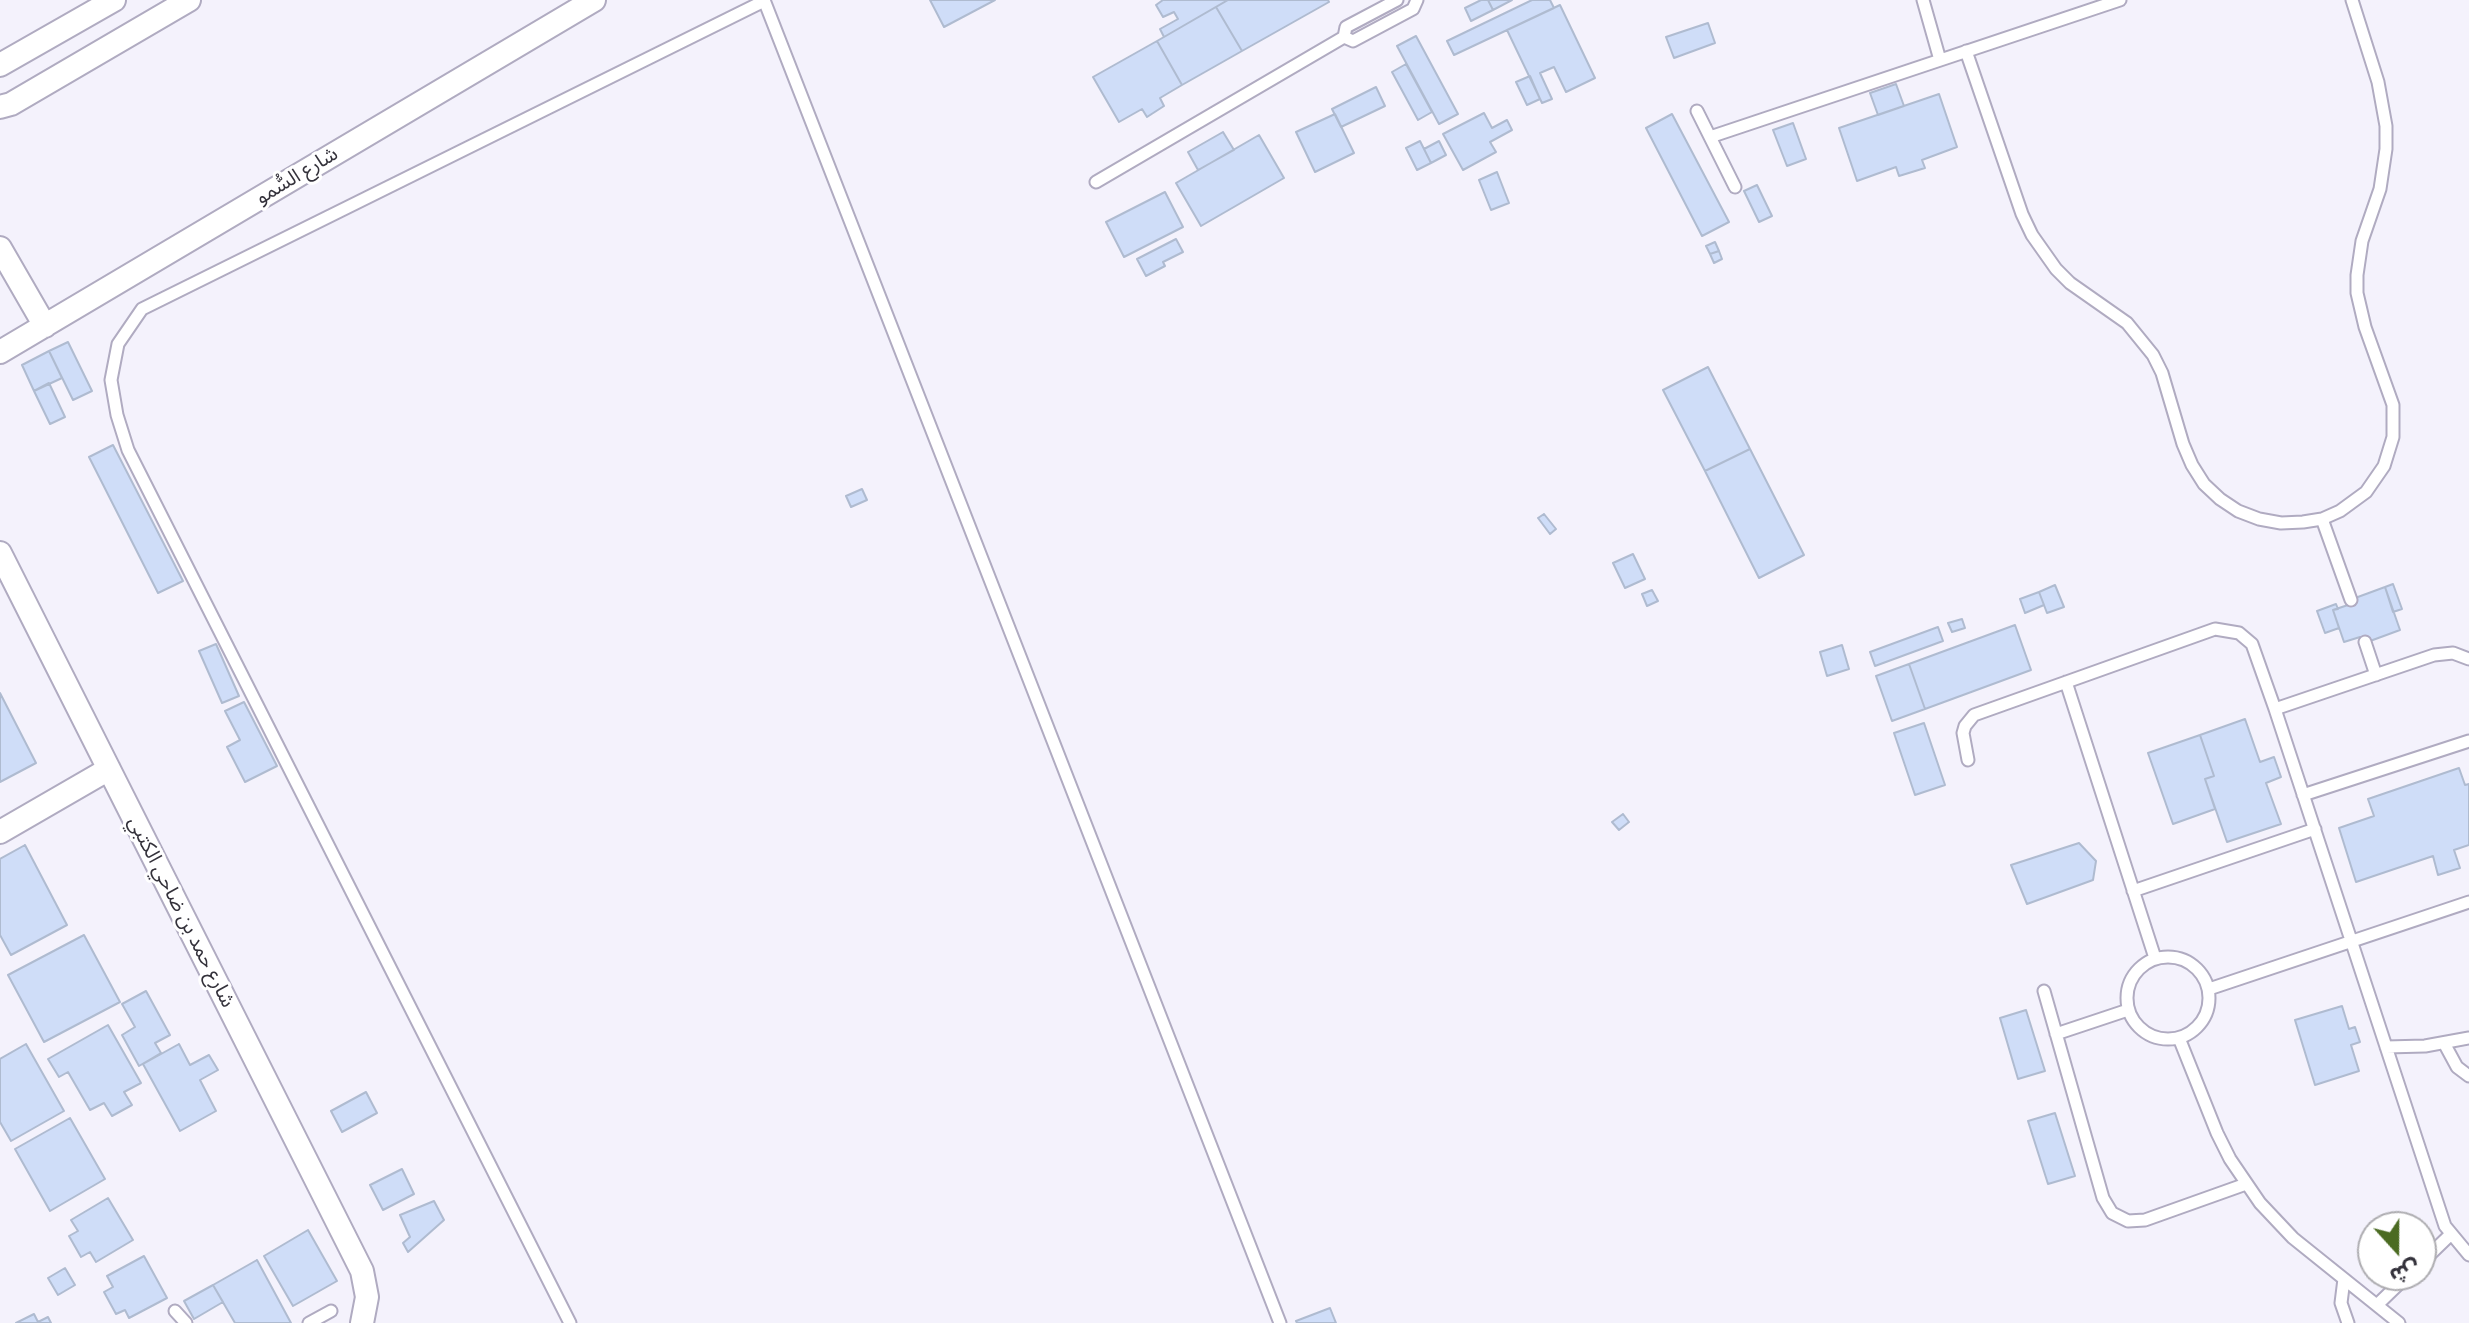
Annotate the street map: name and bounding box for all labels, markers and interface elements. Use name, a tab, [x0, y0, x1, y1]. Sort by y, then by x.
street label: شارع السُّمو	[252, 142, 342, 210]
street label: شارع حمد بن ضاحي الكتبي	[122, 812, 240, 1012]
north arrow	[2357, 1211, 2437, 1291]
text: ش	[2386, 1254, 2424, 1290]

